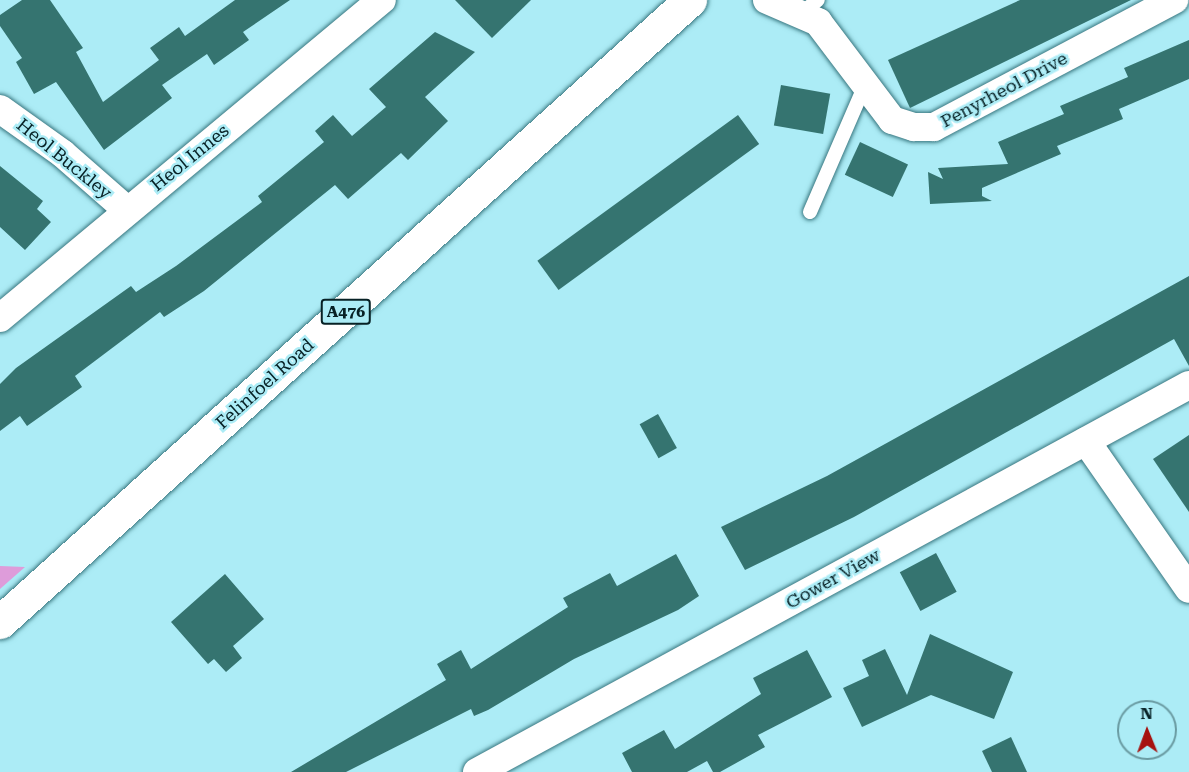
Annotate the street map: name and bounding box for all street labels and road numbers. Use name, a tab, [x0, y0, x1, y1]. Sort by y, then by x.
street label: Penyrheol Drive	[937, 48, 1071, 132]
street label: Heol Buckley	[12, 114, 116, 204]
street label: Heol Innes	[147, 120, 233, 196]
road number: A476	[320, 299, 372, 325]
street label: Felinfoel Road	[211, 334, 319, 434]
street label: Gower View	[782, 544, 884, 614]

